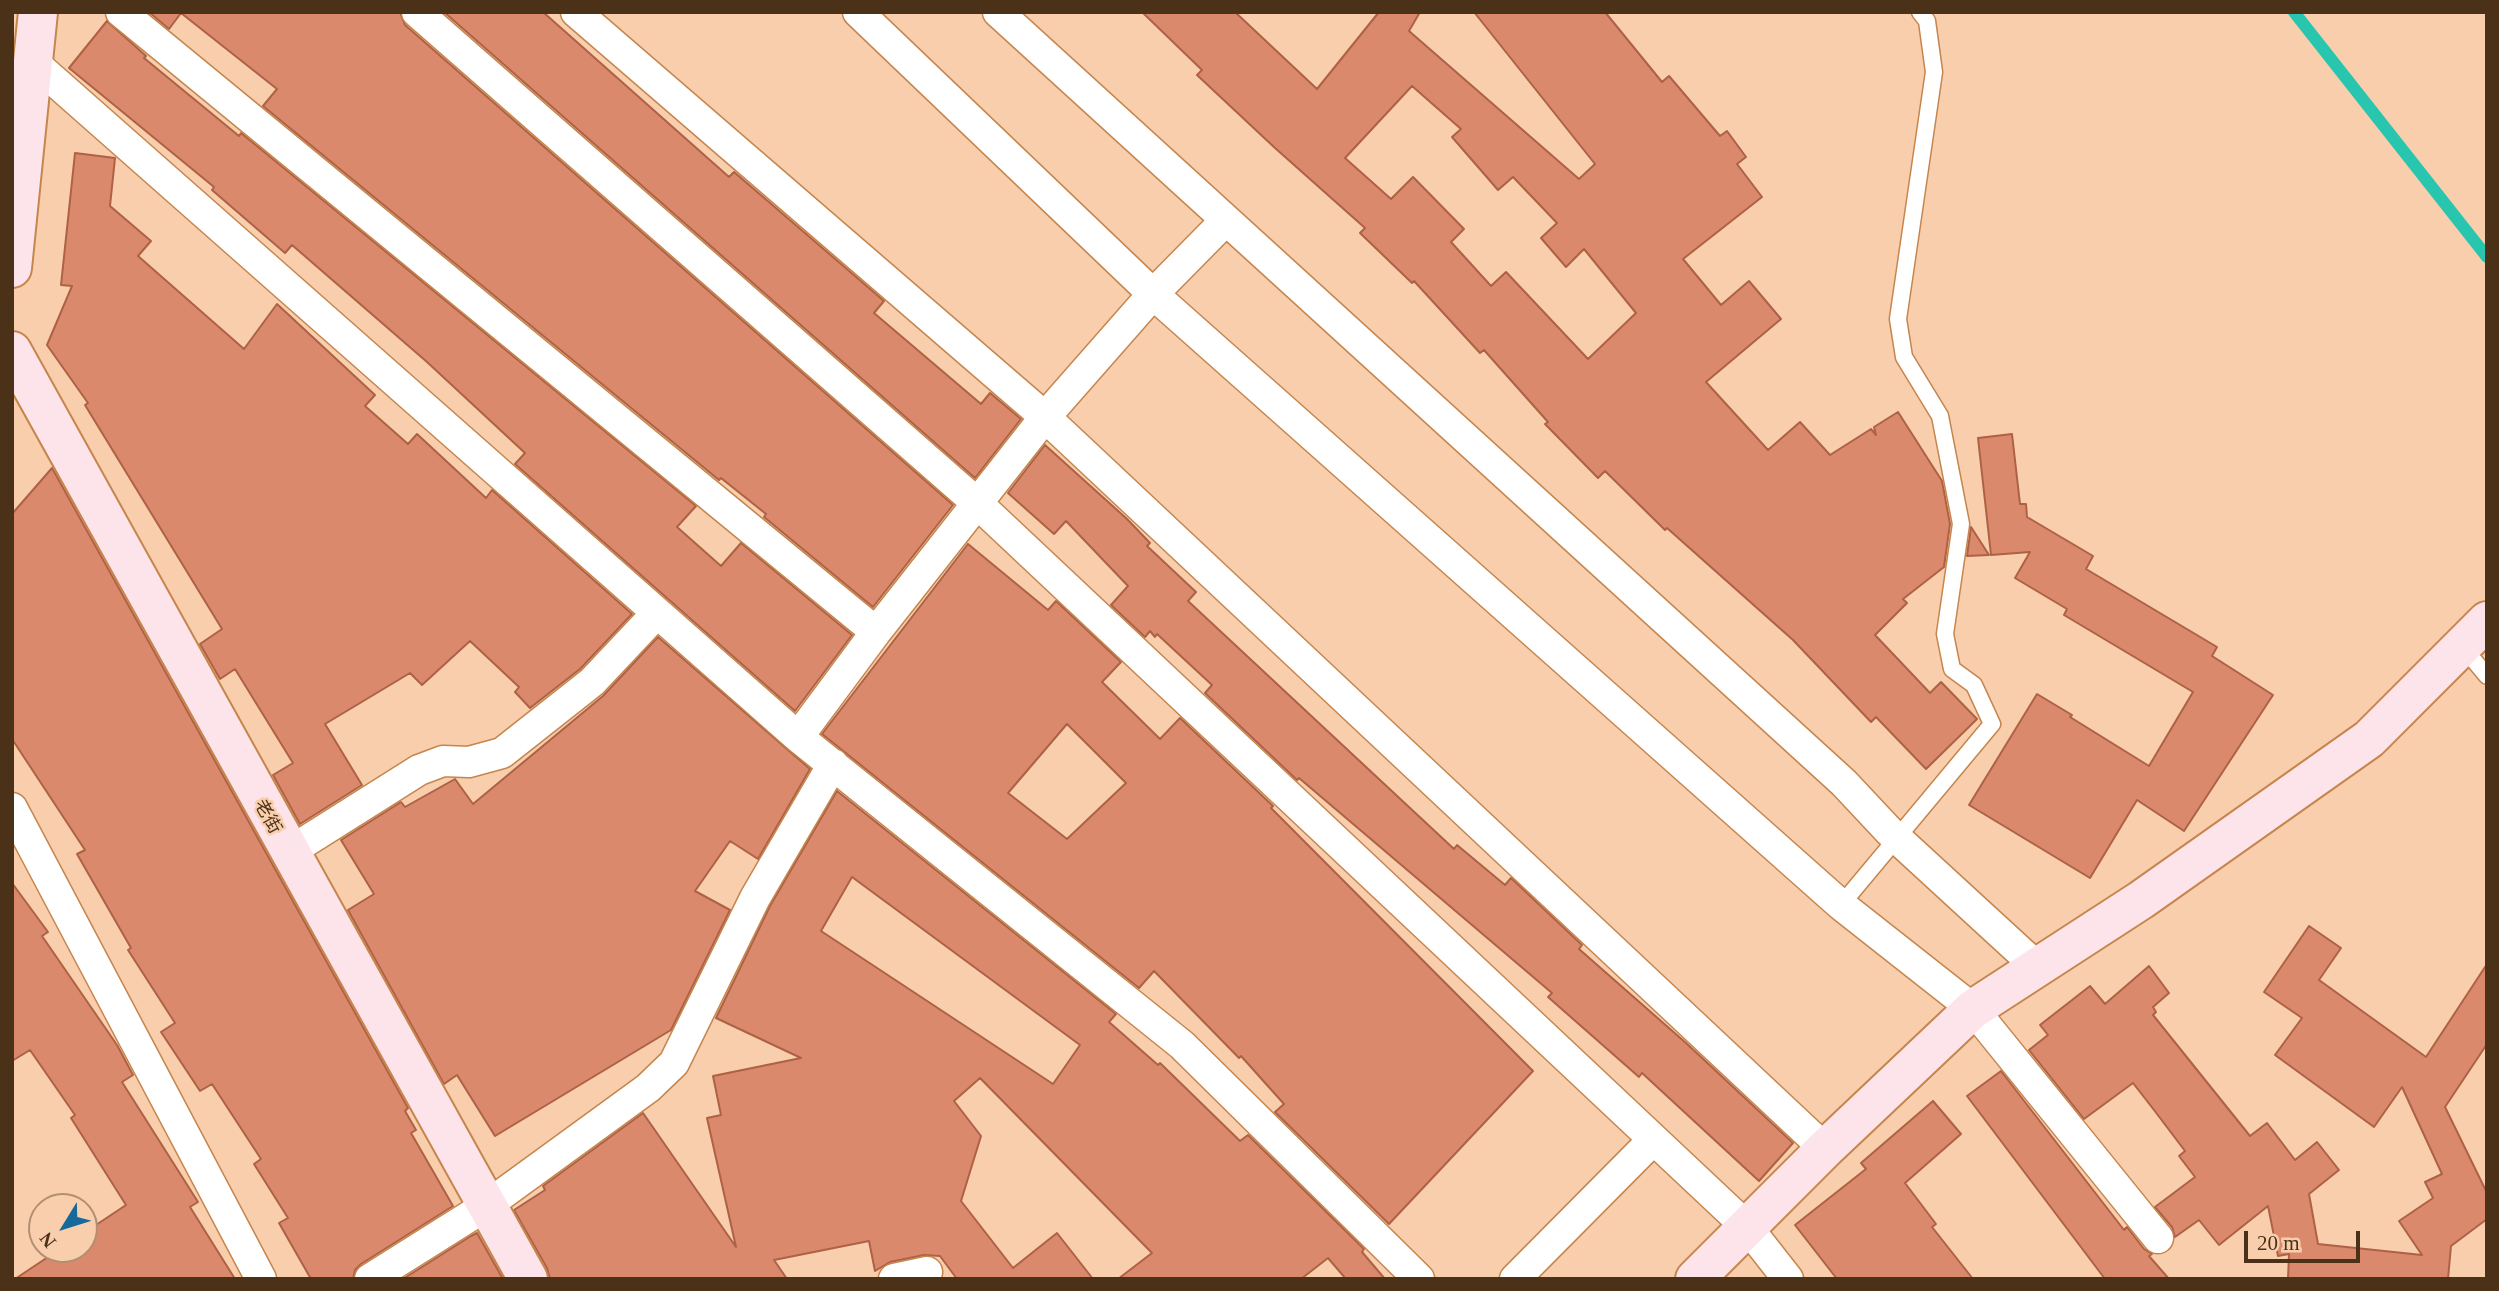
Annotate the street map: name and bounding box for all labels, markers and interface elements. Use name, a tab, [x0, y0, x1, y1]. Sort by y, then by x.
street label: 老街	[251, 795, 287, 837]
north arrow	[28, 1193, 98, 1263]
scale bar	[2247, 1218, 2362, 1262]
text: N	[35, 1228, 60, 1252]
text: 20 m	[2257, 1231, 2300, 1255]

